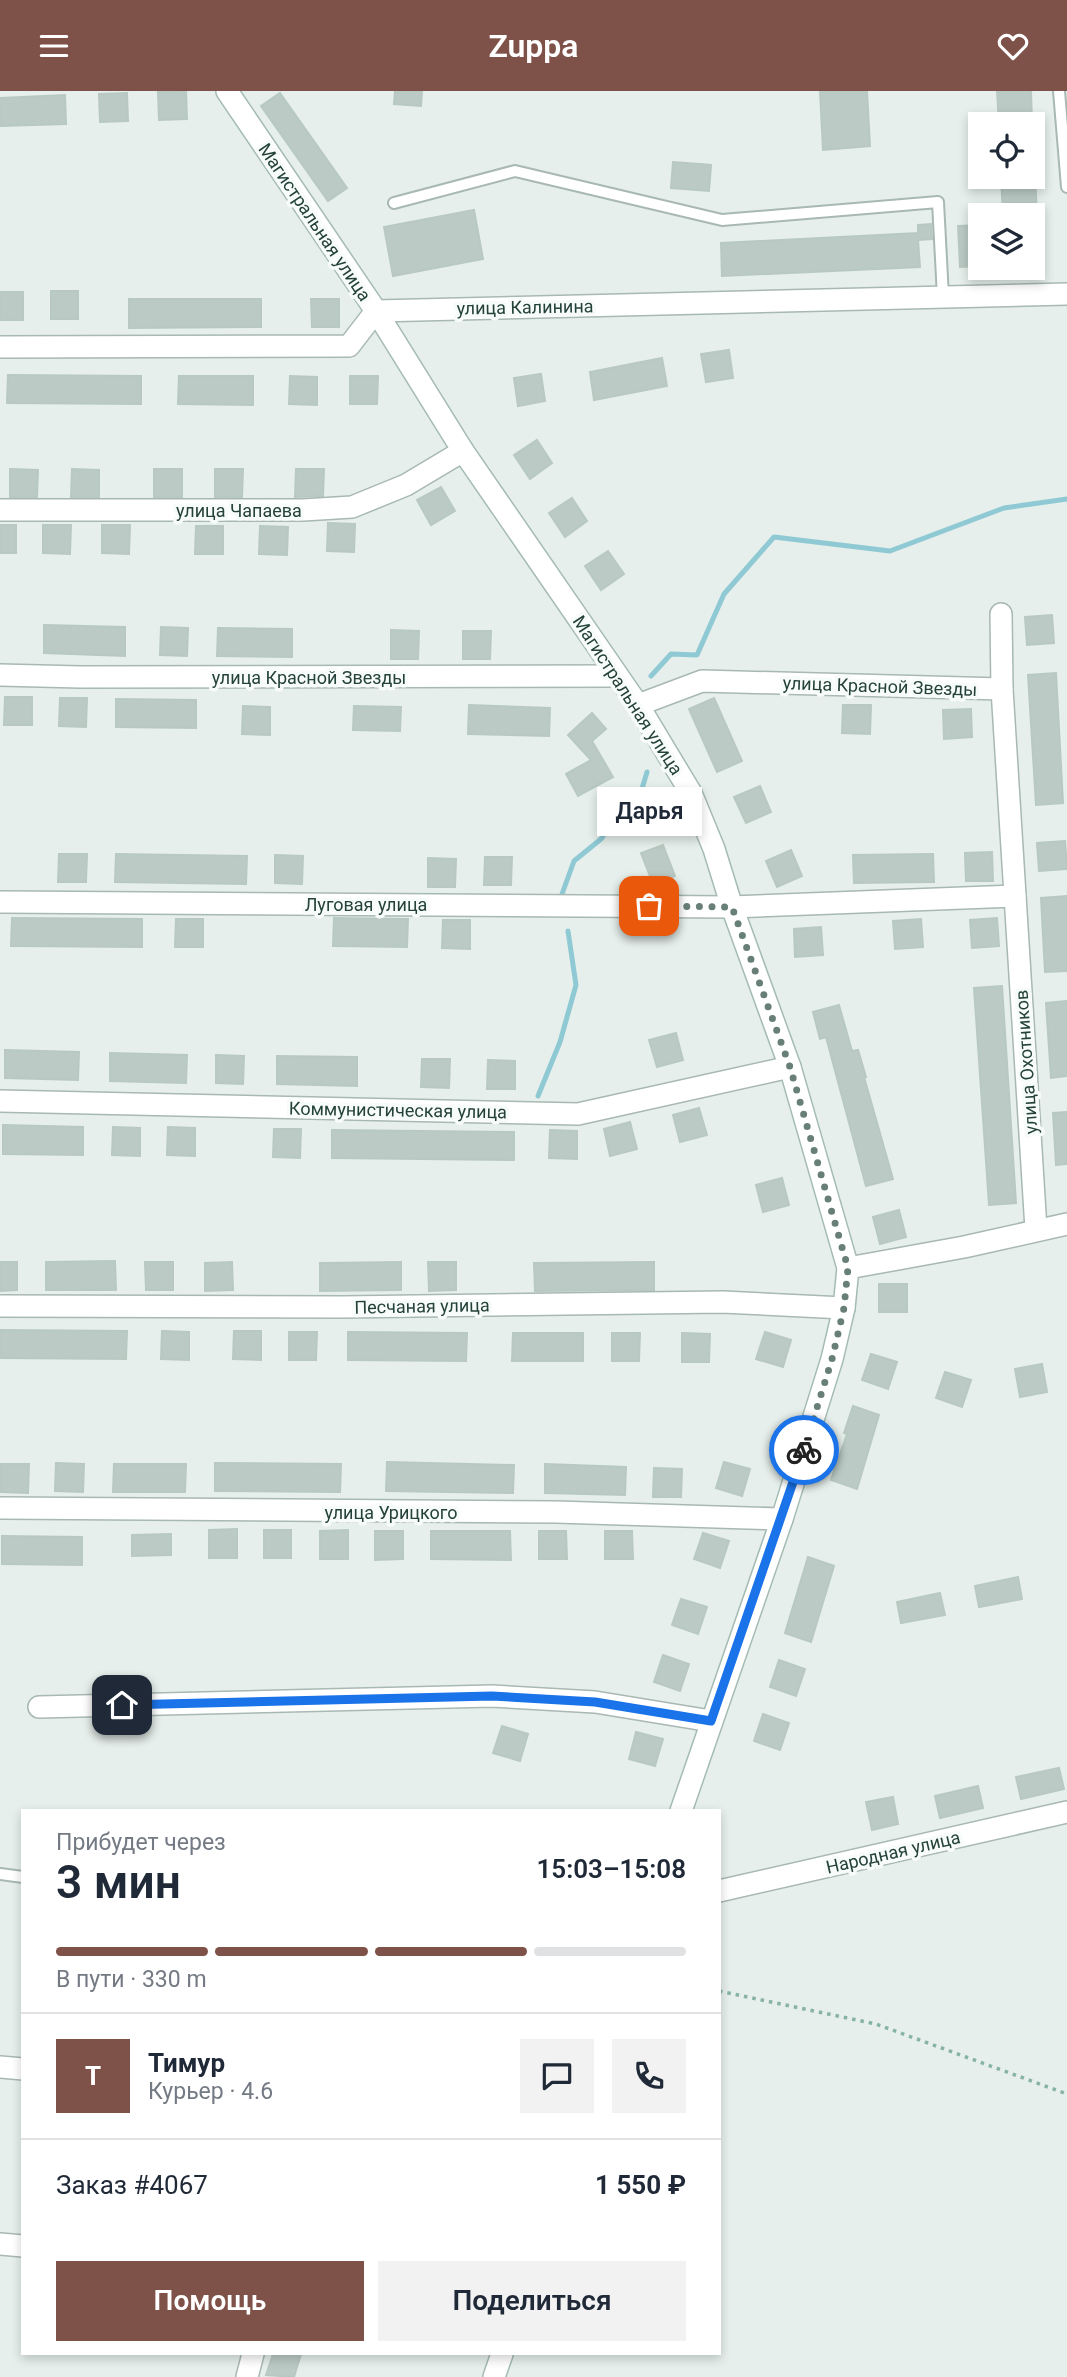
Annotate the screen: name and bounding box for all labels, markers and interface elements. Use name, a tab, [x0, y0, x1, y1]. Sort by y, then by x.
icon: menu	[35, 27, 73, 65]
text: Zuppa	[488, 27, 579, 65]
icon: heart	[994, 27, 1032, 65]
map controls	[968, 112, 1045, 280]
button: locate	[968, 112, 1045, 189]
street label: Магистральная улица	[254, 139, 376, 305]
button: layers	[968, 203, 1045, 280]
street label: улица Калинина	[456, 295, 594, 319]
street label: улица Чапаева	[176, 500, 302, 521]
street label: Магистральная улица	[569, 611, 687, 779]
street label: улица Красной Звезды	[212, 667, 406, 688]
street label: улица Красной Звезды	[782, 672, 978, 700]
callout: Дарья	[596, 787, 702, 836]
text: Дарья	[616, 798, 683, 825]
pin	[619, 876, 679, 936]
icon: bag	[630, 887, 668, 925]
street label: Луговая улица	[305, 894, 427, 915]
street label: улица Охотников	[1010, 989, 1042, 1135]
street label: Коммунистическая улица	[289, 1098, 507, 1122]
street label: Песчаная улица	[354, 1294, 490, 1318]
courier	[769, 1415, 839, 1485]
icon: bike	[785, 1431, 823, 1469]
street label: улица Урицкого	[325, 1502, 457, 1523]
pin	[92, 1675, 152, 1735]
icon: home	[103, 1686, 141, 1724]
street label: Народная улица	[824, 1826, 962, 1878]
text: Прибудет через	[56, 1829, 226, 1856]
text: 15:03–15:08	[536, 1854, 686, 1884]
text: 3 мин	[56, 1855, 181, 1909]
text: В пути · 330 m	[56, 1966, 207, 1993]
button: chat	[520, 2039, 594, 2113]
button: phone	[612, 2039, 686, 2113]
text: Тимур	[148, 2048, 225, 2078]
text: Т	[85, 2061, 101, 2091]
text: Курьер · 4.6	[148, 2078, 273, 2105]
text: Заказ #4067	[56, 2170, 208, 2200]
text: 1 550 ₽	[595, 2170, 686, 2200]
button: Помощь	[56, 2261, 364, 2341]
button: Поделиться	[378, 2261, 686, 2341]

